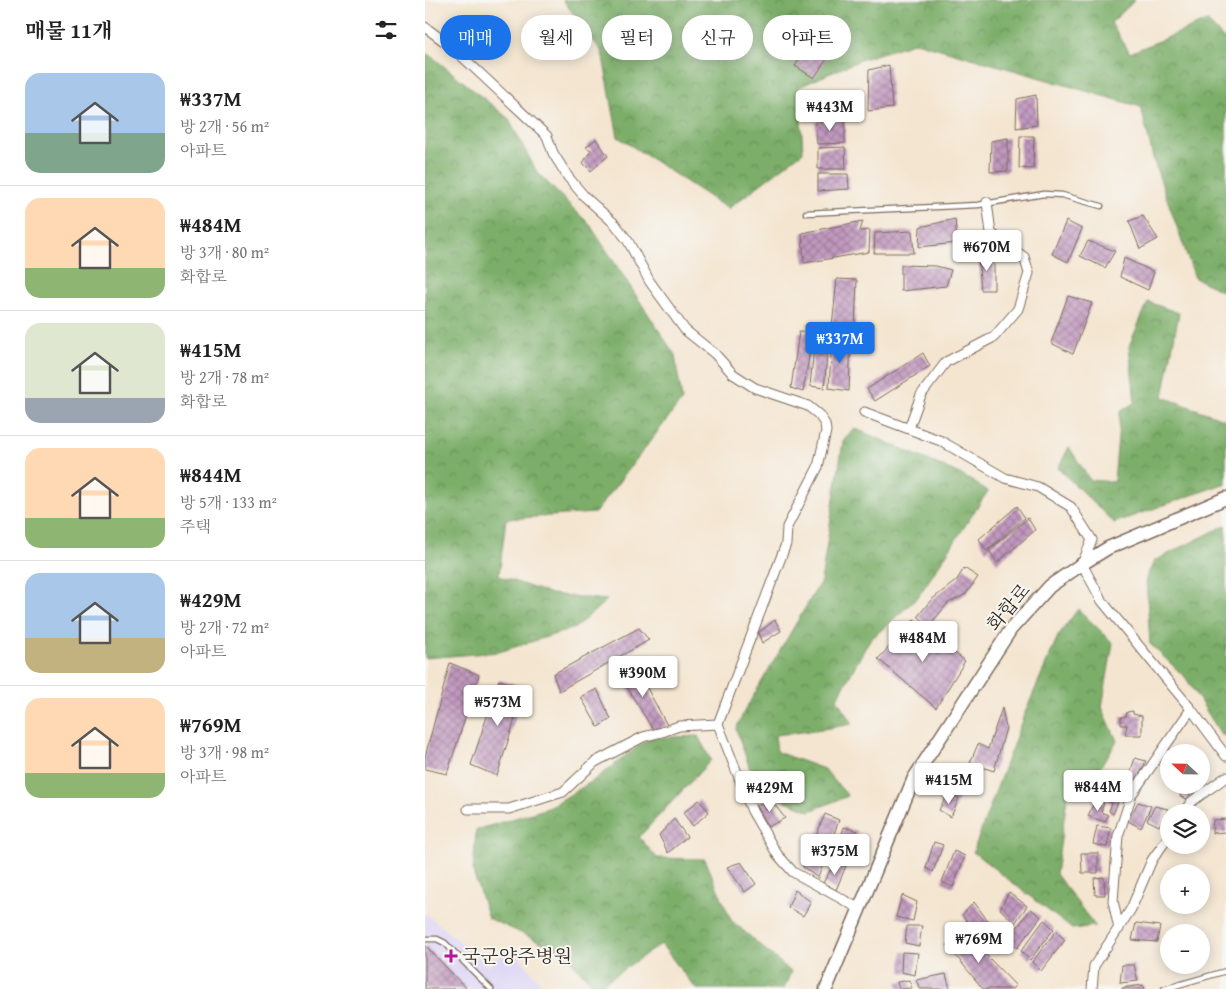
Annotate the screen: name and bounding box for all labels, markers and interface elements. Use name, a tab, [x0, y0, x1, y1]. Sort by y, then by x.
text: 매물 11개	[25, 15, 112, 46]
chip: 매매	[440, 15, 511, 60]
chip: 월세	[521, 15, 592, 60]
chip: 필터	[602, 15, 672, 60]
chip: 신규	[682, 15, 753, 60]
chip: 아파트	[763, 15, 851, 60]
icon: filters	[372, 16, 400, 44]
text: ₩337M	[180, 83, 242, 114]
pin: ₩443M	[795, 90, 865, 132]
icon: home	[65, 93, 125, 153]
text: ₩443M	[807, 94, 853, 118]
text: 방 2개 · 56 m²	[180, 114, 269, 138]
text: 아파트	[180, 138, 226, 162]
text: ₩484M	[180, 209, 242, 240]
icon: home	[65, 218, 125, 278]
pin: ₩670M	[952, 230, 1022, 272]
text: ₩670M	[964, 234, 1010, 258]
text: 방 3개 · 80 m²	[180, 240, 269, 264]
text: 화합로	[180, 264, 226, 288]
pin: ₩337M	[805, 322, 875, 364]
text: ₩337M	[817, 326, 863, 350]
text: ₩415M	[180, 334, 242, 365]
icon: home	[65, 343, 125, 403]
text: 방 2개 · 78 m²	[180, 365, 269, 389]
text: 화합로	[180, 389, 226, 413]
text: ₩844M	[180, 459, 242, 490]
icon: home	[65, 468, 125, 528]
text: 방 5개 · 133 m²	[180, 490, 277, 514]
text: 주택	[180, 514, 211, 538]
street label: 화합로	[980, 577, 1036, 637]
text: ₩429M	[180, 584, 242, 615]
icon: home	[65, 593, 125, 653]
text: 방 2개 · 72 m²	[180, 615, 269, 639]
pin: ₩484M	[888, 620, 958, 663]
text: ₩484M	[900, 625, 946, 649]
text: 아파트	[180, 639, 226, 663]
pin: ₩390M	[608, 656, 678, 698]
text: ₩390M	[620, 660, 666, 684]
pin: ₩573M	[463, 684, 533, 727]
text: ₩573M	[475, 689, 521, 713]
text: ₩769M	[180, 709, 242, 740]
icon: home	[65, 718, 125, 778]
text: 방 3개 · 98 m²	[180, 740, 269, 764]
north arrow	[1160, 744, 1210, 794]
map controls	[1160, 744, 1210, 974]
pin: ₩415M	[914, 762, 984, 805]
text: 아파트	[180, 764, 226, 788]
text: ₩415M	[926, 767, 972, 791]
pin: ₩429M	[735, 770, 805, 813]
pin: ₩844M	[1063, 770, 1133, 812]
text: ₩844M	[1075, 774, 1121, 798]
text: ₩429M	[747, 775, 793, 799]
button: layers	[1160, 804, 1210, 854]
pin: ₩375M	[800, 834, 870, 876]
text: ₩375M	[812, 838, 858, 862]
button: +	[1160, 864, 1210, 914]
pin: ₩769M	[944, 922, 1014, 964]
button: −	[1160, 924, 1210, 974]
text: ₩769M	[956, 926, 1002, 950]
place label: 국군양주병원	[462, 942, 572, 970]
marker: 국군양주병원	[444, 949, 458, 963]

